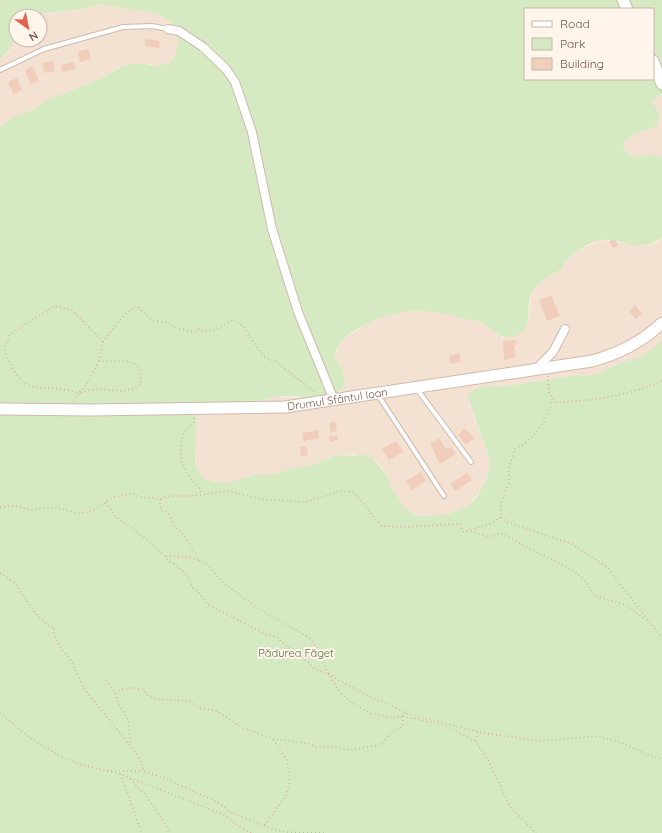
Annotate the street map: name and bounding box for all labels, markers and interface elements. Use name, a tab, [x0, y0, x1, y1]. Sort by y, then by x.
north arrow	[8, 8, 48, 48]
legend	[524, 8, 654, 80]
text: Road	[560, 16, 590, 31]
text: N	[26, 28, 41, 44]
text: Park	[560, 36, 585, 51]
text: Building	[560, 56, 604, 71]
street label: Drumul Sfântul Ioan	[286, 385, 389, 414]
park label: Pădurea Făget	[258, 646, 334, 660]

